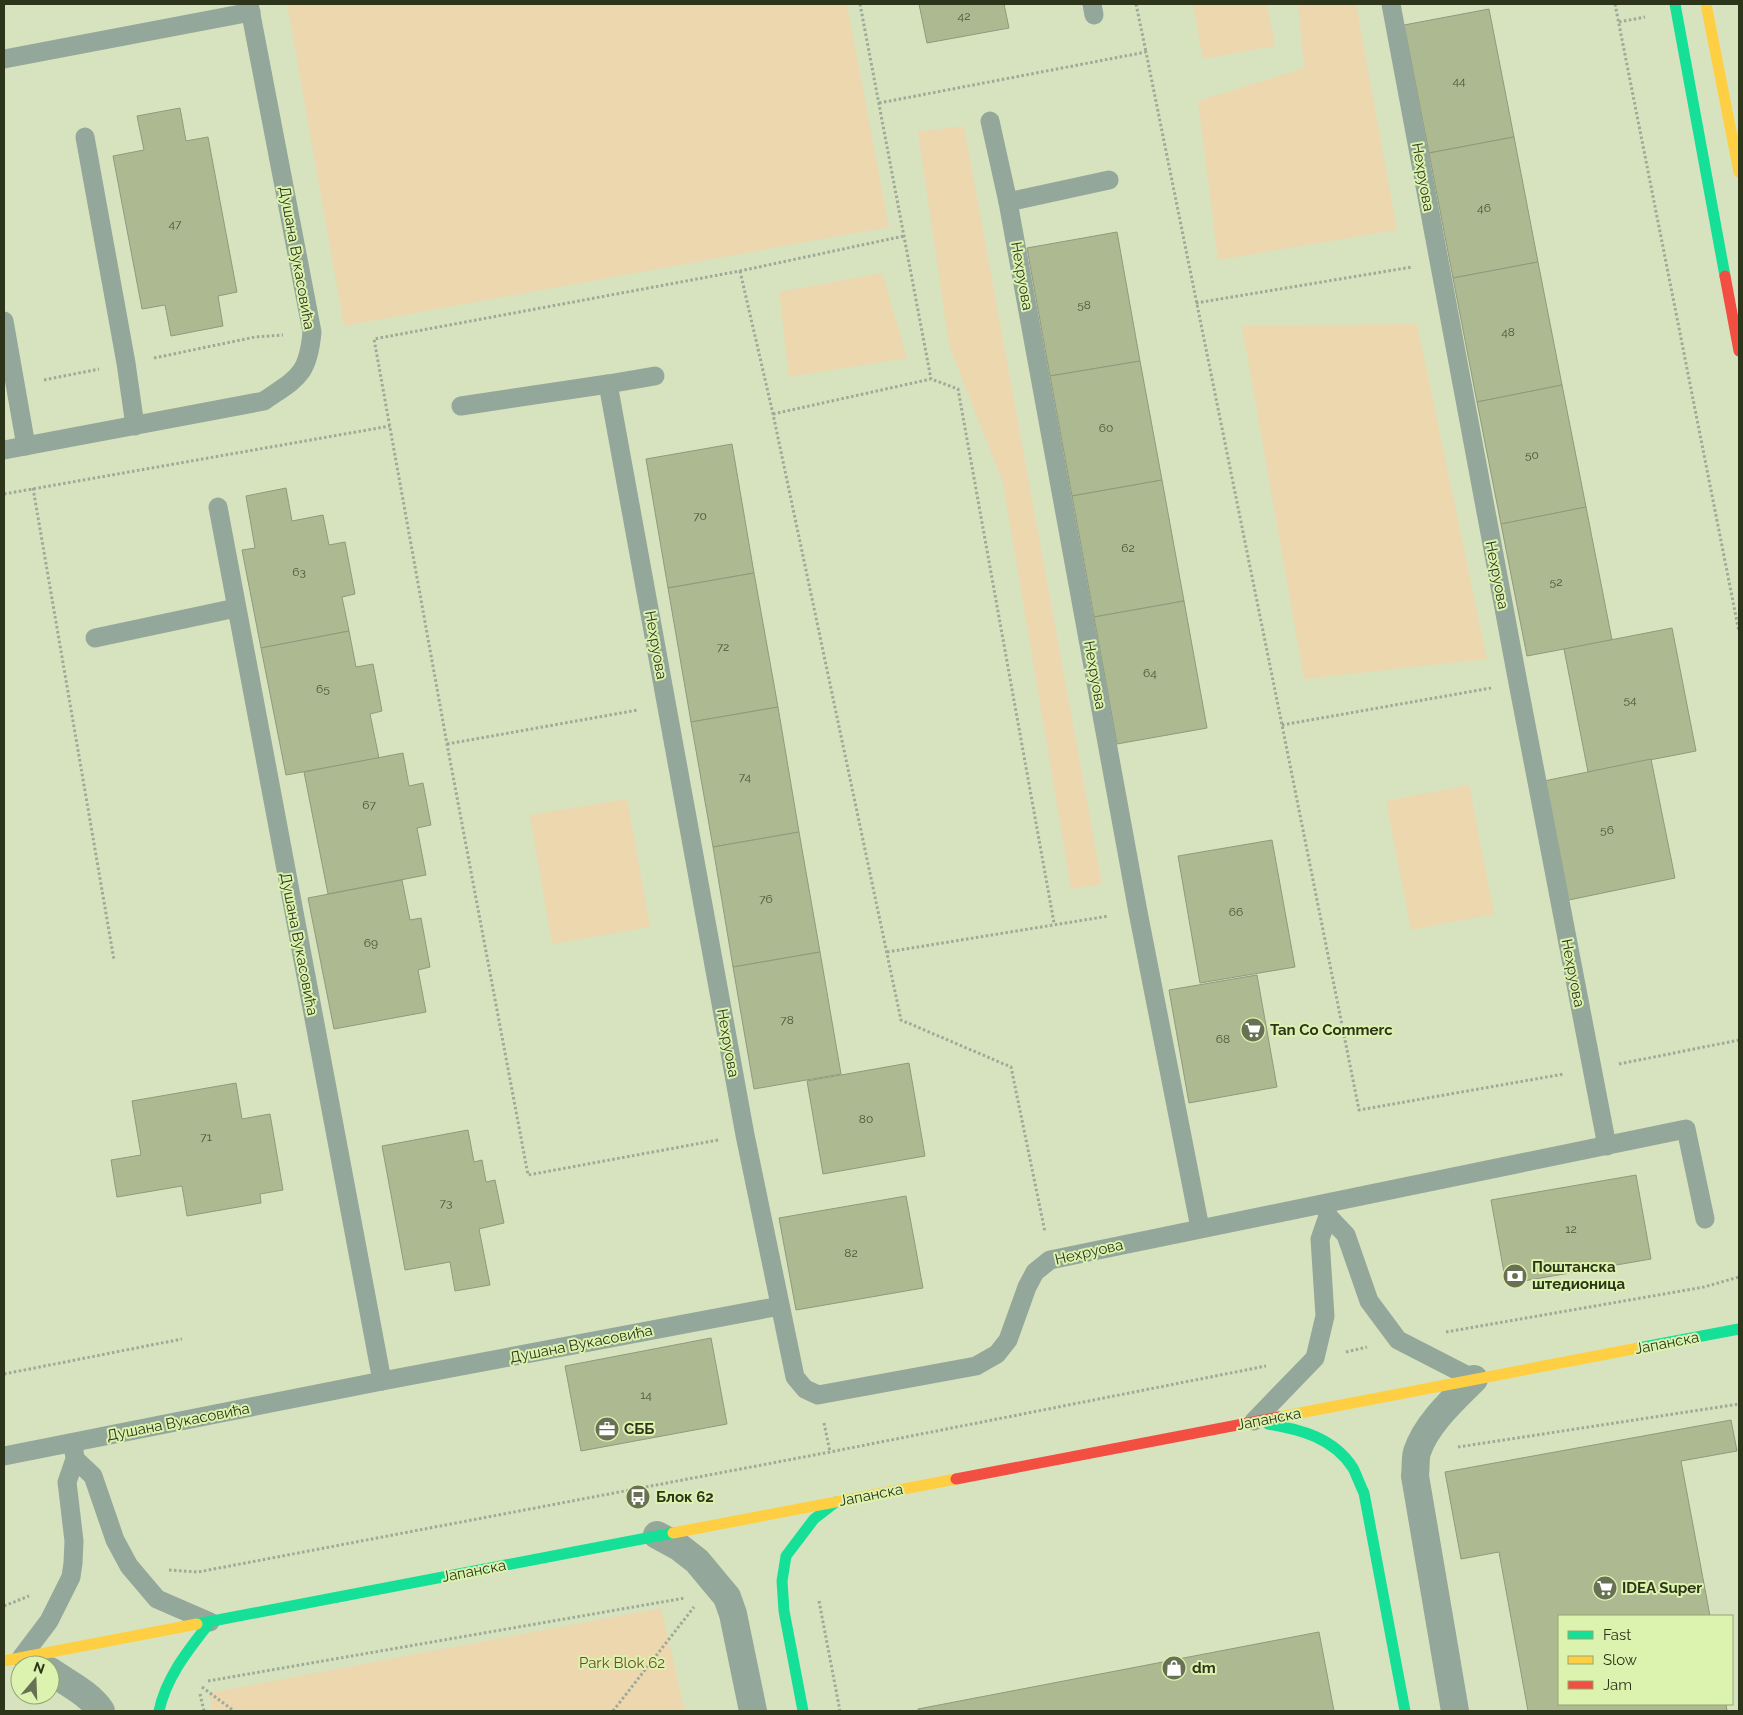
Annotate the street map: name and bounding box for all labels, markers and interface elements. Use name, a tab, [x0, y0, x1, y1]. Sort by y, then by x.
house number: 42	[958, 9, 970, 23]
house number: 44	[1452, 74, 1466, 88]
street label: Нехруова	[1408, 141, 1438, 213]
street label: Душана Вукасовића	[276, 185, 318, 331]
house number: 46	[1477, 201, 1491, 215]
house number: 47	[169, 217, 182, 231]
street label: Нехруова	[1007, 240, 1037, 312]
house number: 58	[1077, 298, 1091, 312]
house number: 48	[1501, 325, 1515, 339]
house number: 60	[1099, 421, 1113, 435]
house number: 50	[1525, 448, 1539, 462]
house number: 70	[693, 509, 707, 523]
street label: Нехруова	[1482, 539, 1512, 611]
house number: 62	[1121, 541, 1135, 555]
house number: 63	[292, 565, 306, 579]
house number: 52	[1550, 575, 1562, 589]
street label: Нехруова	[641, 609, 671, 681]
street label: Нехруова	[1080, 639, 1110, 711]
house number: 72	[717, 640, 729, 654]
house number: 64	[1143, 666, 1157, 680]
house number: 65	[316, 682, 330, 696]
house number: 54	[1623, 693, 1637, 707]
house number: 74	[739, 770, 752, 784]
house number: 67	[362, 798, 376, 812]
house number: 56	[1600, 823, 1614, 837]
street label: Душана Вукасовића	[276, 871, 322, 1017]
house number: 76	[759, 892, 773, 906]
house number: 66	[1229, 905, 1243, 919]
house number: 69	[364, 936, 378, 950]
street label: Нехруова	[1558, 937, 1588, 1009]
street label: Нехруова	[713, 1007, 743, 1079]
house number: 78	[780, 1013, 794, 1027]
supermarket icon: Tan Co Commerc	[1240, 1017, 1266, 1043]
place label: Tan Co Commerc	[1270, 1021, 1393, 1039]
house number: 68	[1216, 1032, 1230, 1046]
house number: 80	[859, 1112, 873, 1126]
house number: 71	[200, 1130, 212, 1144]
house number: 73	[440, 1196, 452, 1210]
house number: 12	[1565, 1222, 1577, 1236]
street label: Нехруова	[1053, 1235, 1125, 1269]
house number: 82	[844, 1246, 858, 1260]
place label: Поштанска штедионица	[1532, 1258, 1626, 1293]
bank icon: Поштанска штедионица	[1502, 1263, 1528, 1289]
street label: Душана Вукасовића	[508, 1321, 654, 1367]
street label: Јапанска	[1633, 1328, 1701, 1358]
house number: 14	[640, 1388, 652, 1402]
street label: Душана Вукасовића	[105, 1399, 251, 1445]
street label: Јапанска	[1235, 1404, 1303, 1434]
office icon: СББ	[594, 1416, 620, 1442]
place label: СББ	[624, 1420, 654, 1438]
street label: Јапанска	[837, 1480, 905, 1510]
bus stop icon: Блок 62	[625, 1484, 651, 1510]
place label: Блок 62	[656, 1488, 714, 1506]
street label: Јапанска	[440, 1556, 508, 1586]
supermarket icon: IDEA Super	[1592, 1575, 1618, 1601]
place label: IDEA Super	[1622, 1579, 1702, 1597]
legend	[1558, 1615, 1733, 1705]
text: Fast	[1603, 1626, 1631, 1644]
text: Slow	[1603, 1651, 1637, 1669]
park label: Park Blok 62	[579, 1654, 665, 1672]
north arrow	[10, 1655, 60, 1705]
shop icon: dm	[1161, 1655, 1187, 1681]
text: N	[32, 1658, 47, 1677]
place label: dm	[1192, 1659, 1216, 1677]
text: Jam	[1603, 1676, 1632, 1694]

